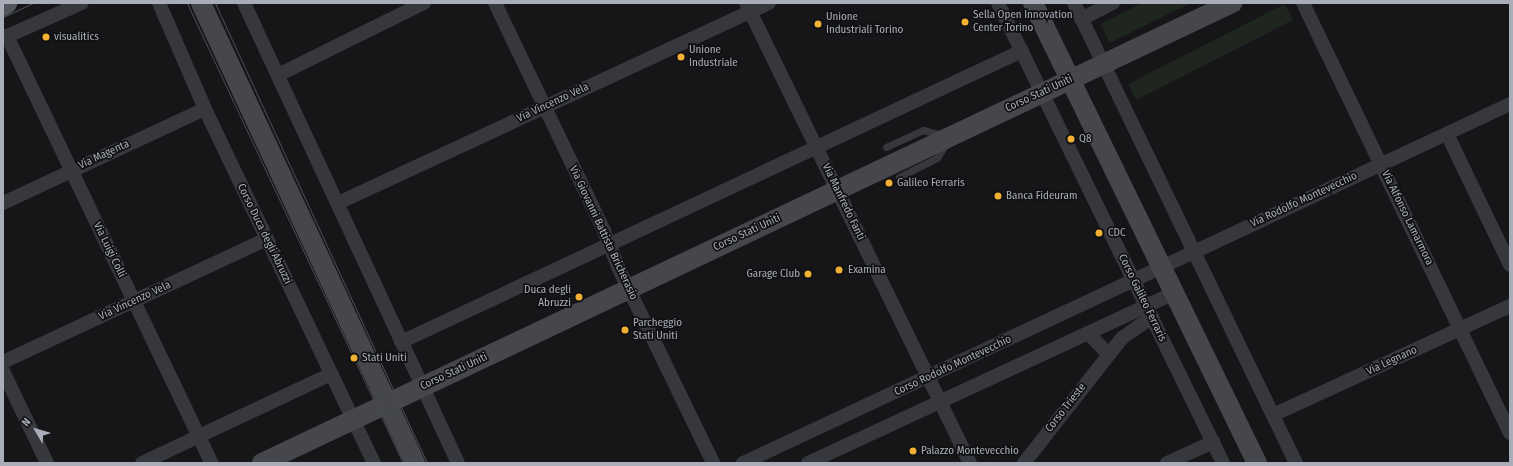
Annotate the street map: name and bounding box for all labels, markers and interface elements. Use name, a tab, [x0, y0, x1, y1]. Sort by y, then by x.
place label: Sella Open Innovation Center Torino	[973, 9, 1072, 35]
place label: Unione Industriali Torino	[826, 11, 903, 37]
marker: Sella Open Innovation Center Torino	[960, 17, 970, 27]
marker: Unione Industriali Torino	[813, 19, 823, 29]
place label: visualitics	[54, 30, 99, 44]
marker: visualitics	[41, 32, 51, 42]
place label: Unione Industriale	[689, 44, 738, 70]
marker: Unione Industriale	[676, 52, 686, 62]
street label: Corso Stati Uniti	[1003, 73, 1075, 115]
street label: Via Vincenzo Vela	[515, 81, 591, 125]
place label: Q8	[1079, 132, 1091, 146]
marker: Q8	[1066, 134, 1076, 144]
street label: Via Magenta	[76, 137, 132, 173]
street label: Via Manfredo Fanti	[819, 162, 867, 242]
street label: Via Giovanni Battista Bricherasio	[566, 164, 640, 302]
street label: Via Alfonso Lamarmora	[1378, 168, 1436, 268]
street label: Via Rodolfo Montevecchio	[1249, 169, 1359, 231]
place label: Galileo Ferraris	[897, 176, 965, 190]
marker: Galileo Ferraris	[884, 178, 894, 188]
street label: Corso Duca degli Abruzzi	[234, 182, 294, 286]
place label: Banca Fideuram	[1006, 189, 1077, 203]
marker: Banca Fideuram	[993, 191, 1003, 201]
street label: Corso Stati Uniti	[711, 212, 783, 254]
street label: Via Luigi Colli	[90, 220, 128, 280]
place label: CDC	[1108, 226, 1126, 240]
marker: CDC	[1093, 227, 1105, 239]
street label: Corso Galileo Ferraris	[1115, 252, 1169, 344]
place label: Examina	[848, 263, 886, 277]
marker: Examina	[833, 264, 845, 276]
place label: Garage Club	[747, 267, 800, 281]
marker: Garage Club	[803, 269, 813, 279]
street label: Via Vincenzo Vela	[97, 279, 173, 323]
place label: Duca degli Abruzzi	[524, 284, 571, 310]
marker: Duca degli Abruzzi	[574, 292, 584, 302]
place label: Parcheggio Stati Uniti	[633, 317, 682, 343]
marker: Parcheggio Stati Uniti	[620, 325, 630, 335]
street label: Corso Rodolfo Montevecchio	[892, 333, 1014, 399]
street label: Via Legnano	[1365, 344, 1419, 378]
place label: Stati Uniti	[362, 351, 407, 365]
street label: Corso Stati Uniti	[418, 351, 490, 393]
marker: Stati Uniti	[349, 353, 359, 363]
street label: Corso Trieste	[1043, 381, 1089, 435]
north arrow	[16, 410, 56, 450]
text: N	[19, 416, 33, 429]
place label: Palazzo Montevecchio	[921, 444, 1019, 458]
marker: Palazzo Montevecchio	[908, 446, 918, 456]

